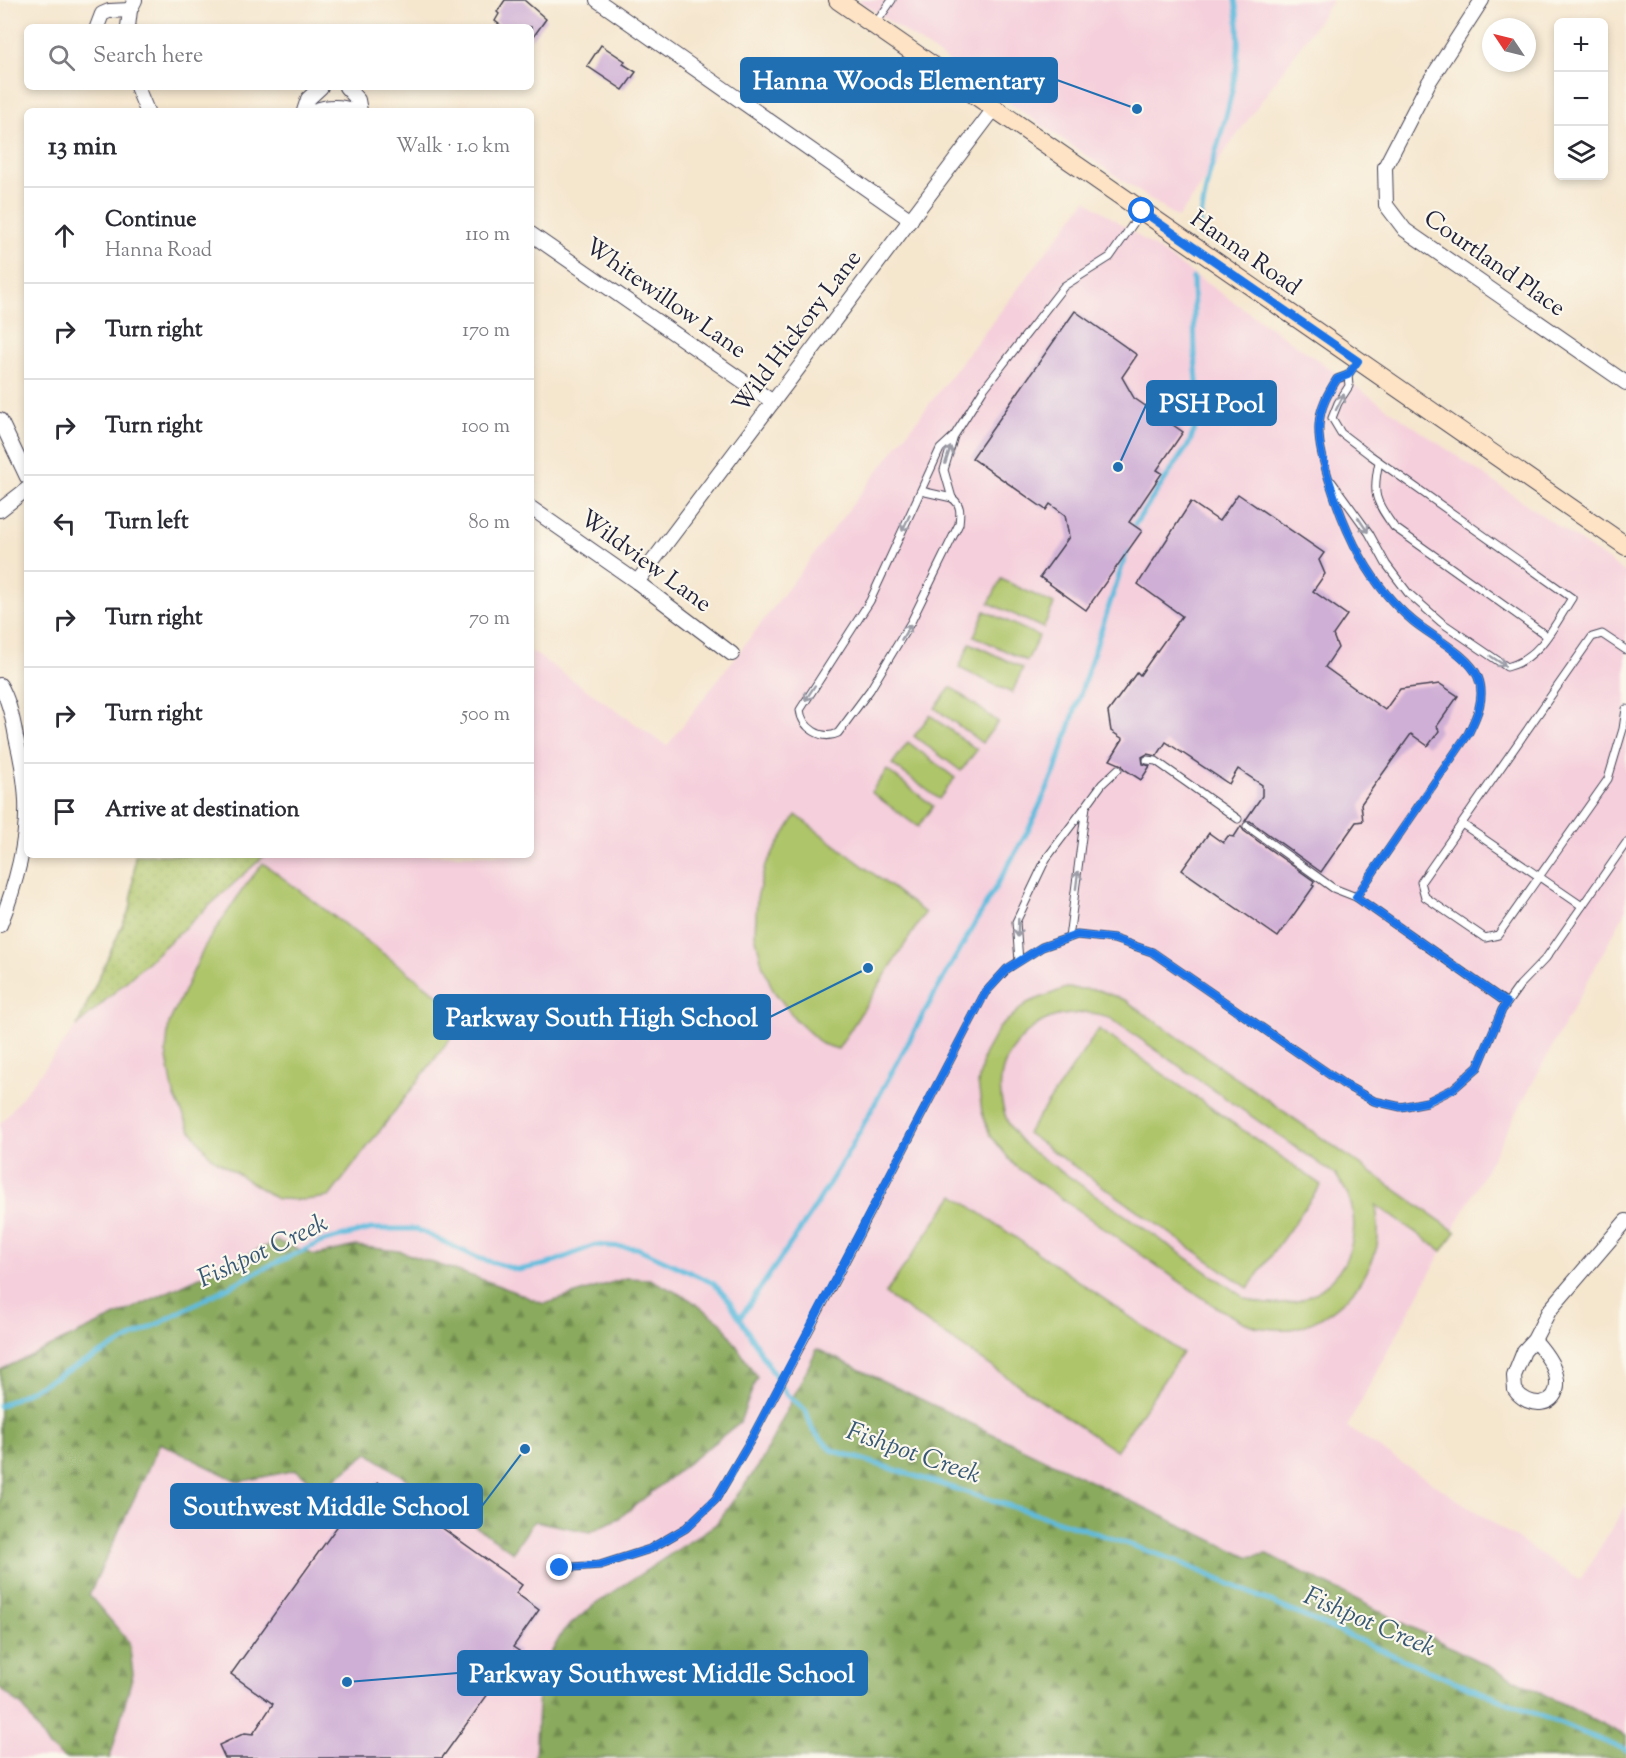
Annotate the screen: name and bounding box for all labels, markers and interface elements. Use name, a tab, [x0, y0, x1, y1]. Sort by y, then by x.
north arrow	[1482, 18, 1536, 72]
map controls	[1554, 18, 1608, 180]
button: +	[1554, 18, 1608, 72]
search box	[24, 24, 534, 90]
icon: search	[45, 41, 78, 74]
text: Search here	[93, 41, 203, 73]
callout: Hanna Woods Elementary	[741, 58, 1057, 102]
text: Hanna Woods Elementary	[753, 64, 1045, 101]
button: −	[1554, 72, 1608, 126]
button: layers	[1554, 126, 1608, 180]
text: 13 min	[48, 129, 117, 166]
text: Walk · 1.0 km	[396, 133, 510, 162]
route start	[1128, 197, 1154, 223]
street label: Courtland Place	[1416, 202, 1572, 326]
street label: Hanna Road	[1183, 203, 1308, 305]
text: Continue	[105, 205, 196, 237]
icon: ahead	[48, 219, 81, 252]
text: 110 m	[465, 221, 510, 250]
street label: Whitewillow Lane	[577, 230, 753, 368]
text: Hanna Road	[105, 237, 212, 266]
street label: Wild Hickory Lane	[725, 243, 871, 421]
icon: right	[48, 315, 81, 348]
text: Turn right	[105, 315, 202, 347]
text: 170 m	[462, 317, 510, 346]
callout: PSH Pool	[1147, 381, 1276, 425]
text: PSH Pool	[1159, 387, 1265, 424]
one-way arrow	[1334, 393, 1346, 411]
icon: right	[48, 411, 81, 444]
text: Turn right	[105, 411, 202, 443]
text: 100 m	[461, 413, 510, 442]
one-way arrow	[943, 445, 954, 464]
street label: Wildview Lane	[572, 503, 718, 621]
icon: left	[48, 507, 81, 540]
text: Turn left	[105, 507, 188, 539]
text: 80 m	[469, 509, 510, 538]
one-way arrow	[900, 514, 911, 532]
one-way arrow	[1357, 516, 1369, 533]
icon: right	[48, 603, 81, 636]
text: Turn right	[105, 603, 202, 635]
text: 70 m	[469, 605, 510, 634]
one-way arrow	[900, 624, 912, 641]
one-way arrow	[1490, 655, 1506, 667]
one-way arrow	[804, 684, 816, 700]
icon: right	[48, 699, 81, 732]
text: Turn right	[105, 699, 202, 731]
text: 500 m	[461, 701, 510, 730]
icon: arrive	[48, 795, 81, 828]
text: Arrive at destination	[105, 795, 300, 827]
one-way arrow	[1071, 870, 1082, 890]
one-way arrow	[1012, 918, 1023, 938]
callout: Parkway South High School	[434, 995, 770, 1039]
text: Parkway South High School	[446, 1001, 759, 1038]
water label: Fishpot Creek	[192, 1206, 335, 1298]
water label: Fishpot Creek	[841, 1414, 985, 1494]
callout: Southwest Middle School	[171, 1484, 482, 1528]
text: Southwest Middle School	[183, 1490, 470, 1527]
route end	[546, 1554, 572, 1580]
water label: Fishpot Creek	[1297, 1579, 1441, 1667]
callout: Parkway Southwest Middle School	[458, 1651, 867, 1695]
text: Parkway Southwest Middle School	[469, 1657, 855, 1694]

